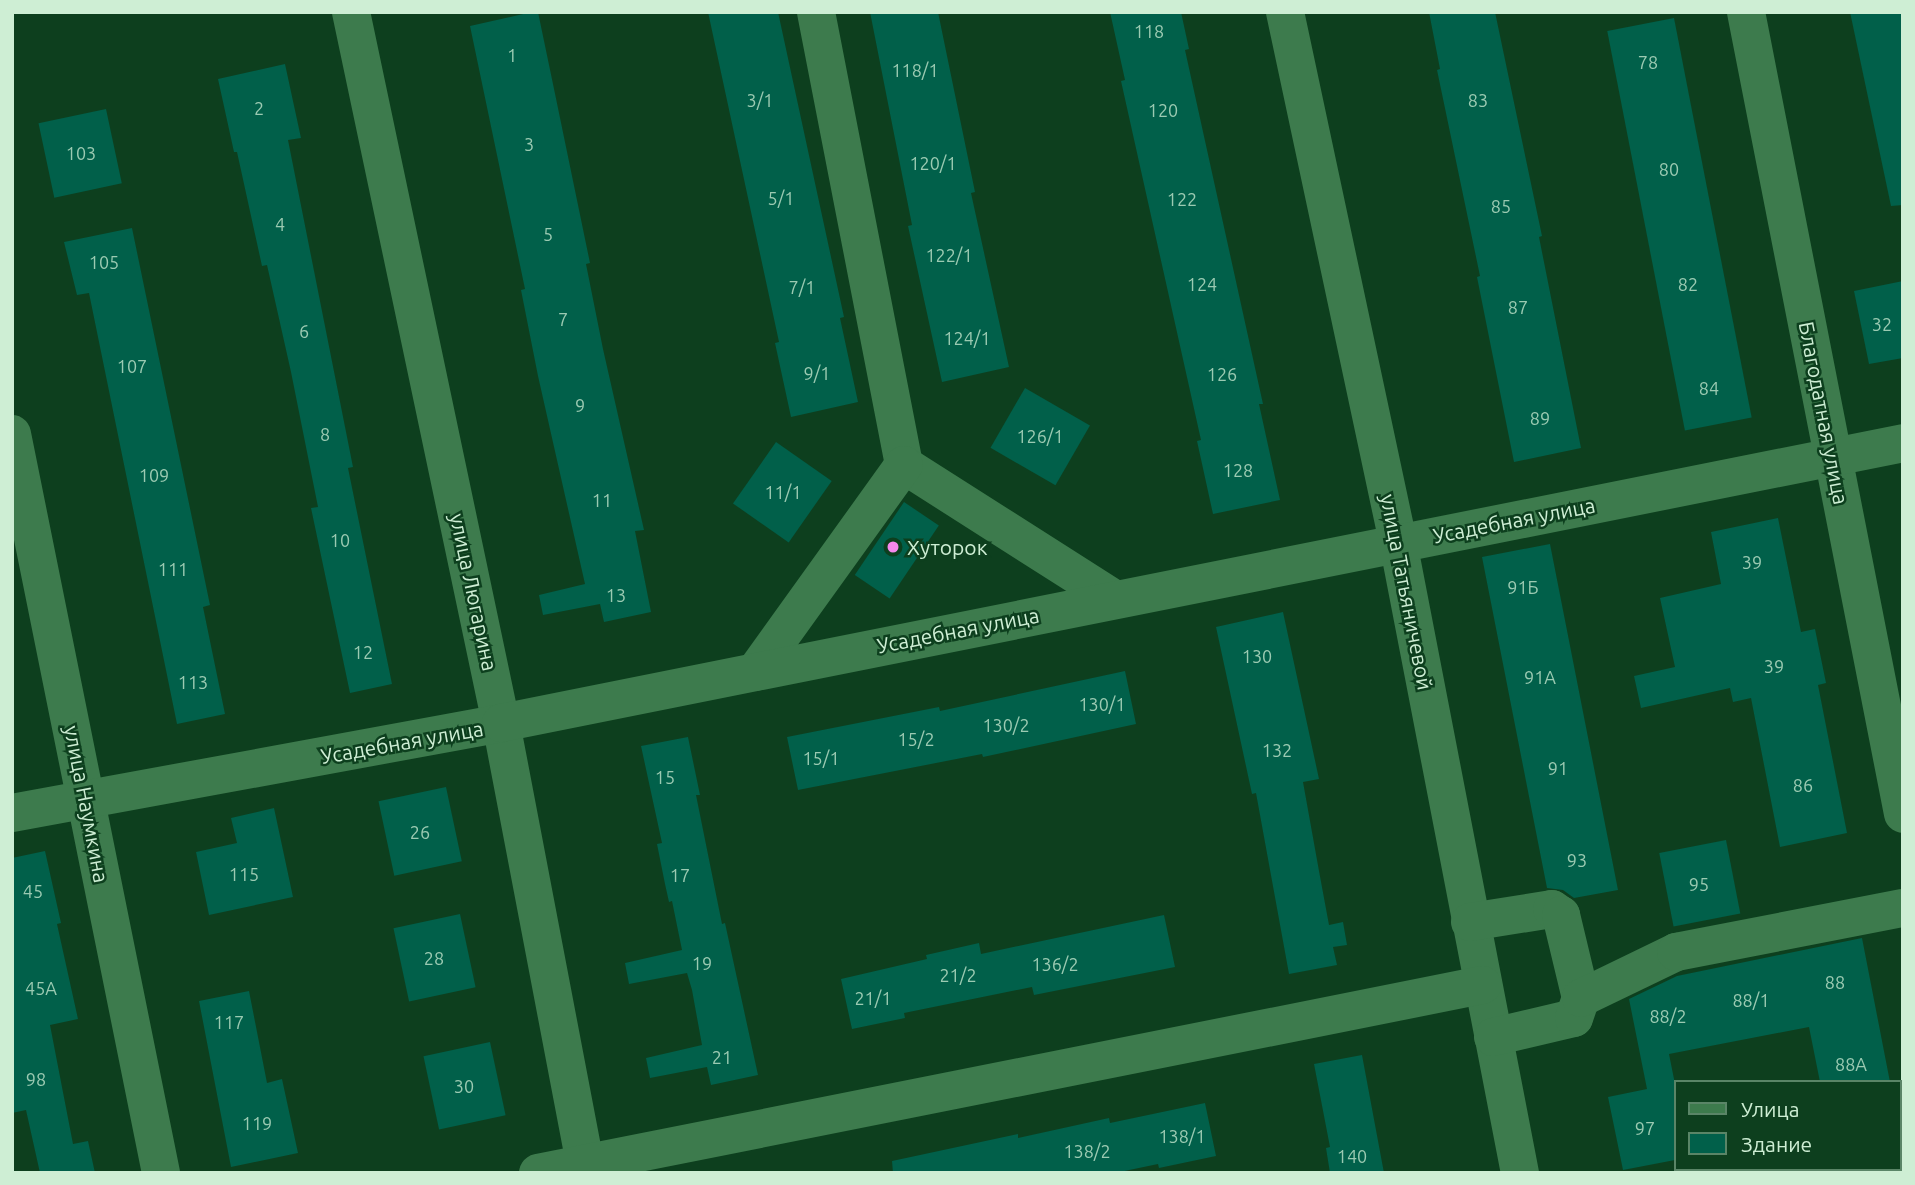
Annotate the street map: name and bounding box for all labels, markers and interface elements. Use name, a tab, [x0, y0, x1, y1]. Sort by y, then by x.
house number: 118	[1134, 20, 1164, 42]
house number: 1	[507, 44, 517, 66]
house number: 78	[1638, 51, 1658, 73]
house number: 118/1	[891, 59, 939, 81]
house number: 3/1	[747, 89, 773, 111]
house number: 83	[1468, 89, 1488, 111]
house number: 2	[254, 97, 264, 119]
house number: 120	[1148, 99, 1178, 121]
house number: 3	[524, 133, 534, 155]
house number: 103	[66, 142, 96, 164]
house number: 120/1	[909, 152, 957, 174]
house number: 80	[1659, 158, 1679, 180]
house number: 5/1	[768, 187, 794, 209]
house number: 122	[1167, 188, 1197, 210]
house number: 85	[1491, 195, 1511, 217]
house number: 4	[275, 213, 285, 235]
house number: 5	[543, 223, 553, 245]
house number: 122/1	[925, 244, 973, 266]
house number: 105	[89, 251, 119, 273]
house number: 124	[1187, 273, 1217, 295]
house number: 82	[1678, 273, 1698, 295]
house number: 7/1	[789, 276, 815, 298]
house number: 87	[1508, 296, 1528, 318]
house number: 7	[558, 308, 568, 330]
house number: 32	[1872, 313, 1892, 335]
street label: Благодатная улица	[1794, 319, 1854, 507]
house number: 6	[299, 320, 309, 342]
house number: 124/1	[943, 327, 991, 349]
house number: 107	[117, 355, 147, 377]
house number: 9/1	[804, 362, 830, 384]
house number: 126	[1207, 363, 1237, 385]
house number: 84	[1699, 377, 1719, 399]
house number: 9	[575, 394, 585, 416]
house number: 89	[1530, 407, 1550, 429]
house number: 8	[320, 423, 330, 445]
house number: 126/1	[1016, 425, 1064, 447]
house number: 128	[1223, 459, 1253, 481]
house number: 109	[139, 464, 169, 486]
house number: 11/1	[764, 481, 802, 503]
house number: 11	[592, 489, 612, 511]
street label: улица Татьяничевой	[1376, 492, 1438, 692]
street label: Усадебная улица	[1431, 492, 1597, 548]
street label: улица Люгарина	[445, 511, 503, 673]
house number: 10	[330, 529, 350, 551]
place label: Хуторок	[907, 534, 987, 560]
marker: Хуторок	[885, 539, 901, 555]
house number: 39	[1742, 551, 1762, 573]
house number: 111	[158, 558, 188, 580]
house number: 91Б	[1507, 576, 1539, 598]
house number: 13	[606, 584, 626, 606]
street label: Усадебная улица	[875, 602, 1041, 658]
house number: 12	[353, 641, 373, 663]
house number: 130	[1242, 645, 1272, 667]
house number: 39	[1764, 655, 1784, 677]
house number: 91А	[1524, 666, 1556, 688]
house number: 113	[178, 671, 208, 693]
house number: 130/1	[1078, 693, 1126, 715]
house number: 130/2	[982, 714, 1030, 736]
street label: Усадебная улица	[319, 715, 485, 769]
street label: улица Наумкина	[59, 723, 115, 885]
house number: 15/2	[897, 728, 935, 750]
house number: 132	[1262, 739, 1292, 761]
house number: 15/1	[802, 747, 840, 769]
house number: 91	[1548, 757, 1568, 779]
house number: 15	[655, 766, 675, 788]
house number: 86	[1793, 774, 1813, 796]
house number: 26	[410, 821, 430, 843]
house number: 93	[1567, 849, 1587, 871]
house number: 115	[229, 863, 259, 885]
house number: 17	[670, 864, 690, 886]
house number: 95	[1689, 873, 1709, 895]
house number: 45	[23, 880, 43, 902]
house number: 28	[424, 947, 444, 969]
house number: 19	[692, 952, 712, 974]
house number: 136/2	[1031, 953, 1079, 975]
house number: 21/2	[939, 964, 977, 986]
house number: 88	[1825, 971, 1845, 993]
house number: 45А	[25, 977, 57, 999]
house number: 21/1	[854, 987, 892, 1009]
house number: 88/1	[1732, 989, 1770, 1011]
house number: 88/2	[1649, 1005, 1687, 1027]
house number: 117	[214, 1011, 244, 1033]
house number: 21	[712, 1046, 732, 1068]
house number: 88А	[1835, 1053, 1867, 1075]
house number: 98	[26, 1068, 46, 1090]
house number: 30	[454, 1075, 474, 1097]
legend	[1674, 1080, 1901, 1171]
text: Улица	[1741, 1097, 1799, 1121]
house number: 119	[242, 1112, 272, 1134]
house number: 97	[1635, 1117, 1655, 1139]
house number: 138/1	[1158, 1125, 1206, 1147]
text: Здание	[1741, 1132, 1812, 1156]
house number: 138/2	[1063, 1140, 1111, 1162]
house number: 140	[1337, 1145, 1367, 1167]

